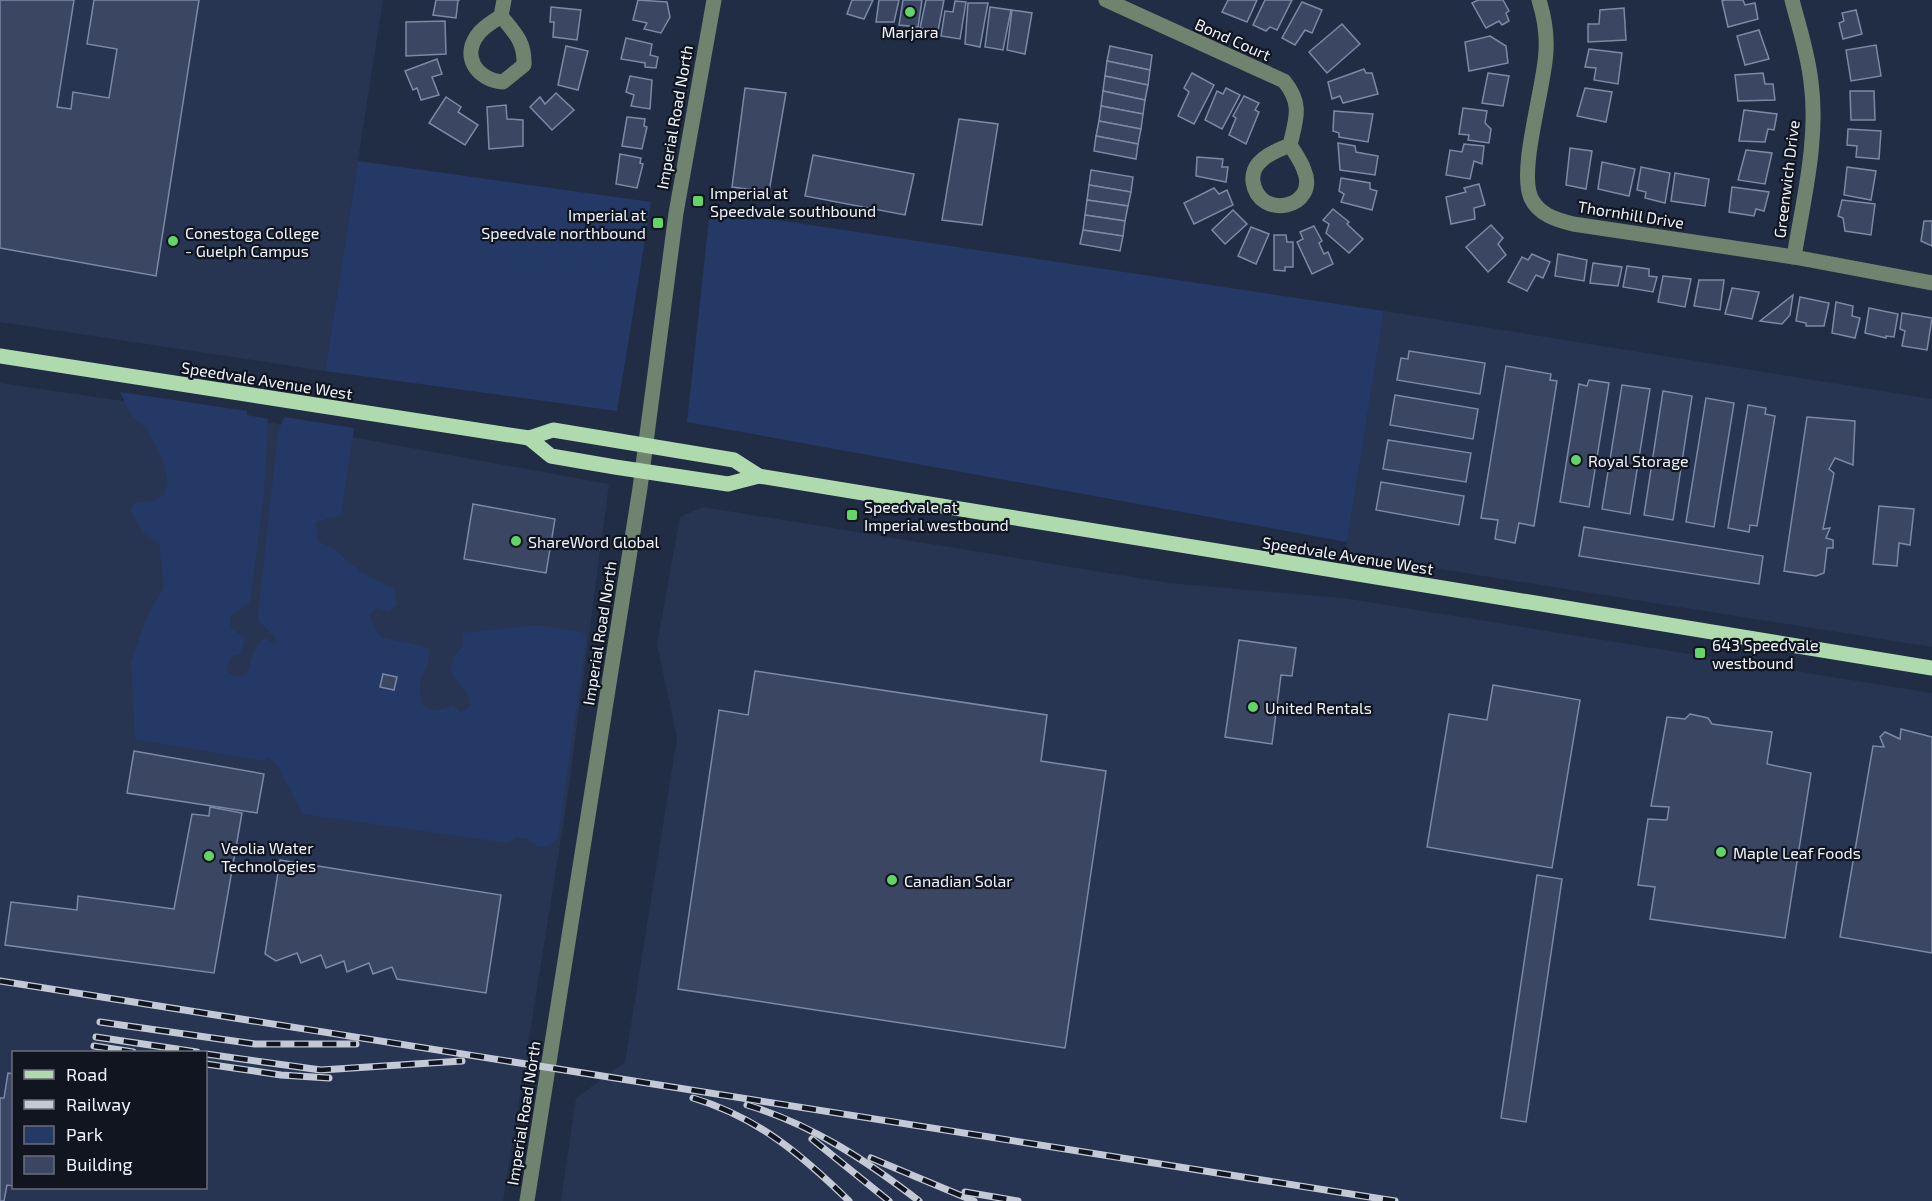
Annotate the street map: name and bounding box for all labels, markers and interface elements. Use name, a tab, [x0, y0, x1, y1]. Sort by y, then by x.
marker: Marjara	[903, 5, 917, 19]
street label: Bond Court	[1192, 14, 1274, 64]
place label: Marjara	[881, 22, 939, 42]
street label: Imperial Road North	[652, 44, 696, 190]
street label: Greenwich Drive	[1769, 119, 1803, 239]
place label: Imperial at Speedvale southbound	[710, 183, 876, 220]
marker: Imperial at Speedvale southbound	[691, 194, 705, 208]
street label: Thornhill Drive	[1577, 196, 1685, 232]
place label: Imperial at Speedvale northbound	[481, 205, 646, 242]
marker: Imperial at Speedvale northbound	[651, 216, 665, 230]
place label: Conestoga College - Guelph Campus	[185, 223, 319, 260]
marker: Conestoga College - Guelph Campus	[166, 234, 180, 248]
street label: Speedvale Avenue West	[180, 357, 354, 403]
place label: Royal Storage	[1588, 451, 1689, 470]
marker: Royal Storage	[1569, 453, 1583, 467]
place label: Speedvale at Imperial westbound	[864, 497, 1009, 534]
marker: Speedvale at Imperial westbound	[845, 508, 859, 522]
place label: ShareWord Global	[528, 532, 659, 551]
street label: Speedvale Avenue West	[1261, 532, 1435, 578]
marker: ShareWord Global	[509, 534, 523, 548]
street label: Imperial Road North	[578, 560, 620, 706]
place label: 643 Speedvale westbound	[1712, 635, 1819, 672]
marker: 643 Speedvale westbound	[1693, 646, 1707, 660]
place label: United Rentals	[1265, 698, 1372, 717]
marker: United Rentals	[1246, 700, 1260, 714]
place label: Veolia Water Technologies	[221, 838, 316, 875]
place label: Maple Leaf Foods	[1733, 843, 1861, 862]
marker: Maple Leaf Foods	[1714, 845, 1728, 859]
marker: Veolia Water Technologies	[202, 849, 216, 863]
place label: Canadian Solar	[904, 871, 1013, 890]
marker: Canadian Solar	[885, 873, 899, 887]
street label: Imperial Road North	[502, 1040, 544, 1186]
legend	[12, 1051, 207, 1189]
text: Road	[66, 1063, 107, 1085]
text: Railway	[66, 1093, 131, 1115]
text: Park	[66, 1123, 103, 1145]
text: Building	[66, 1153, 133, 1175]

